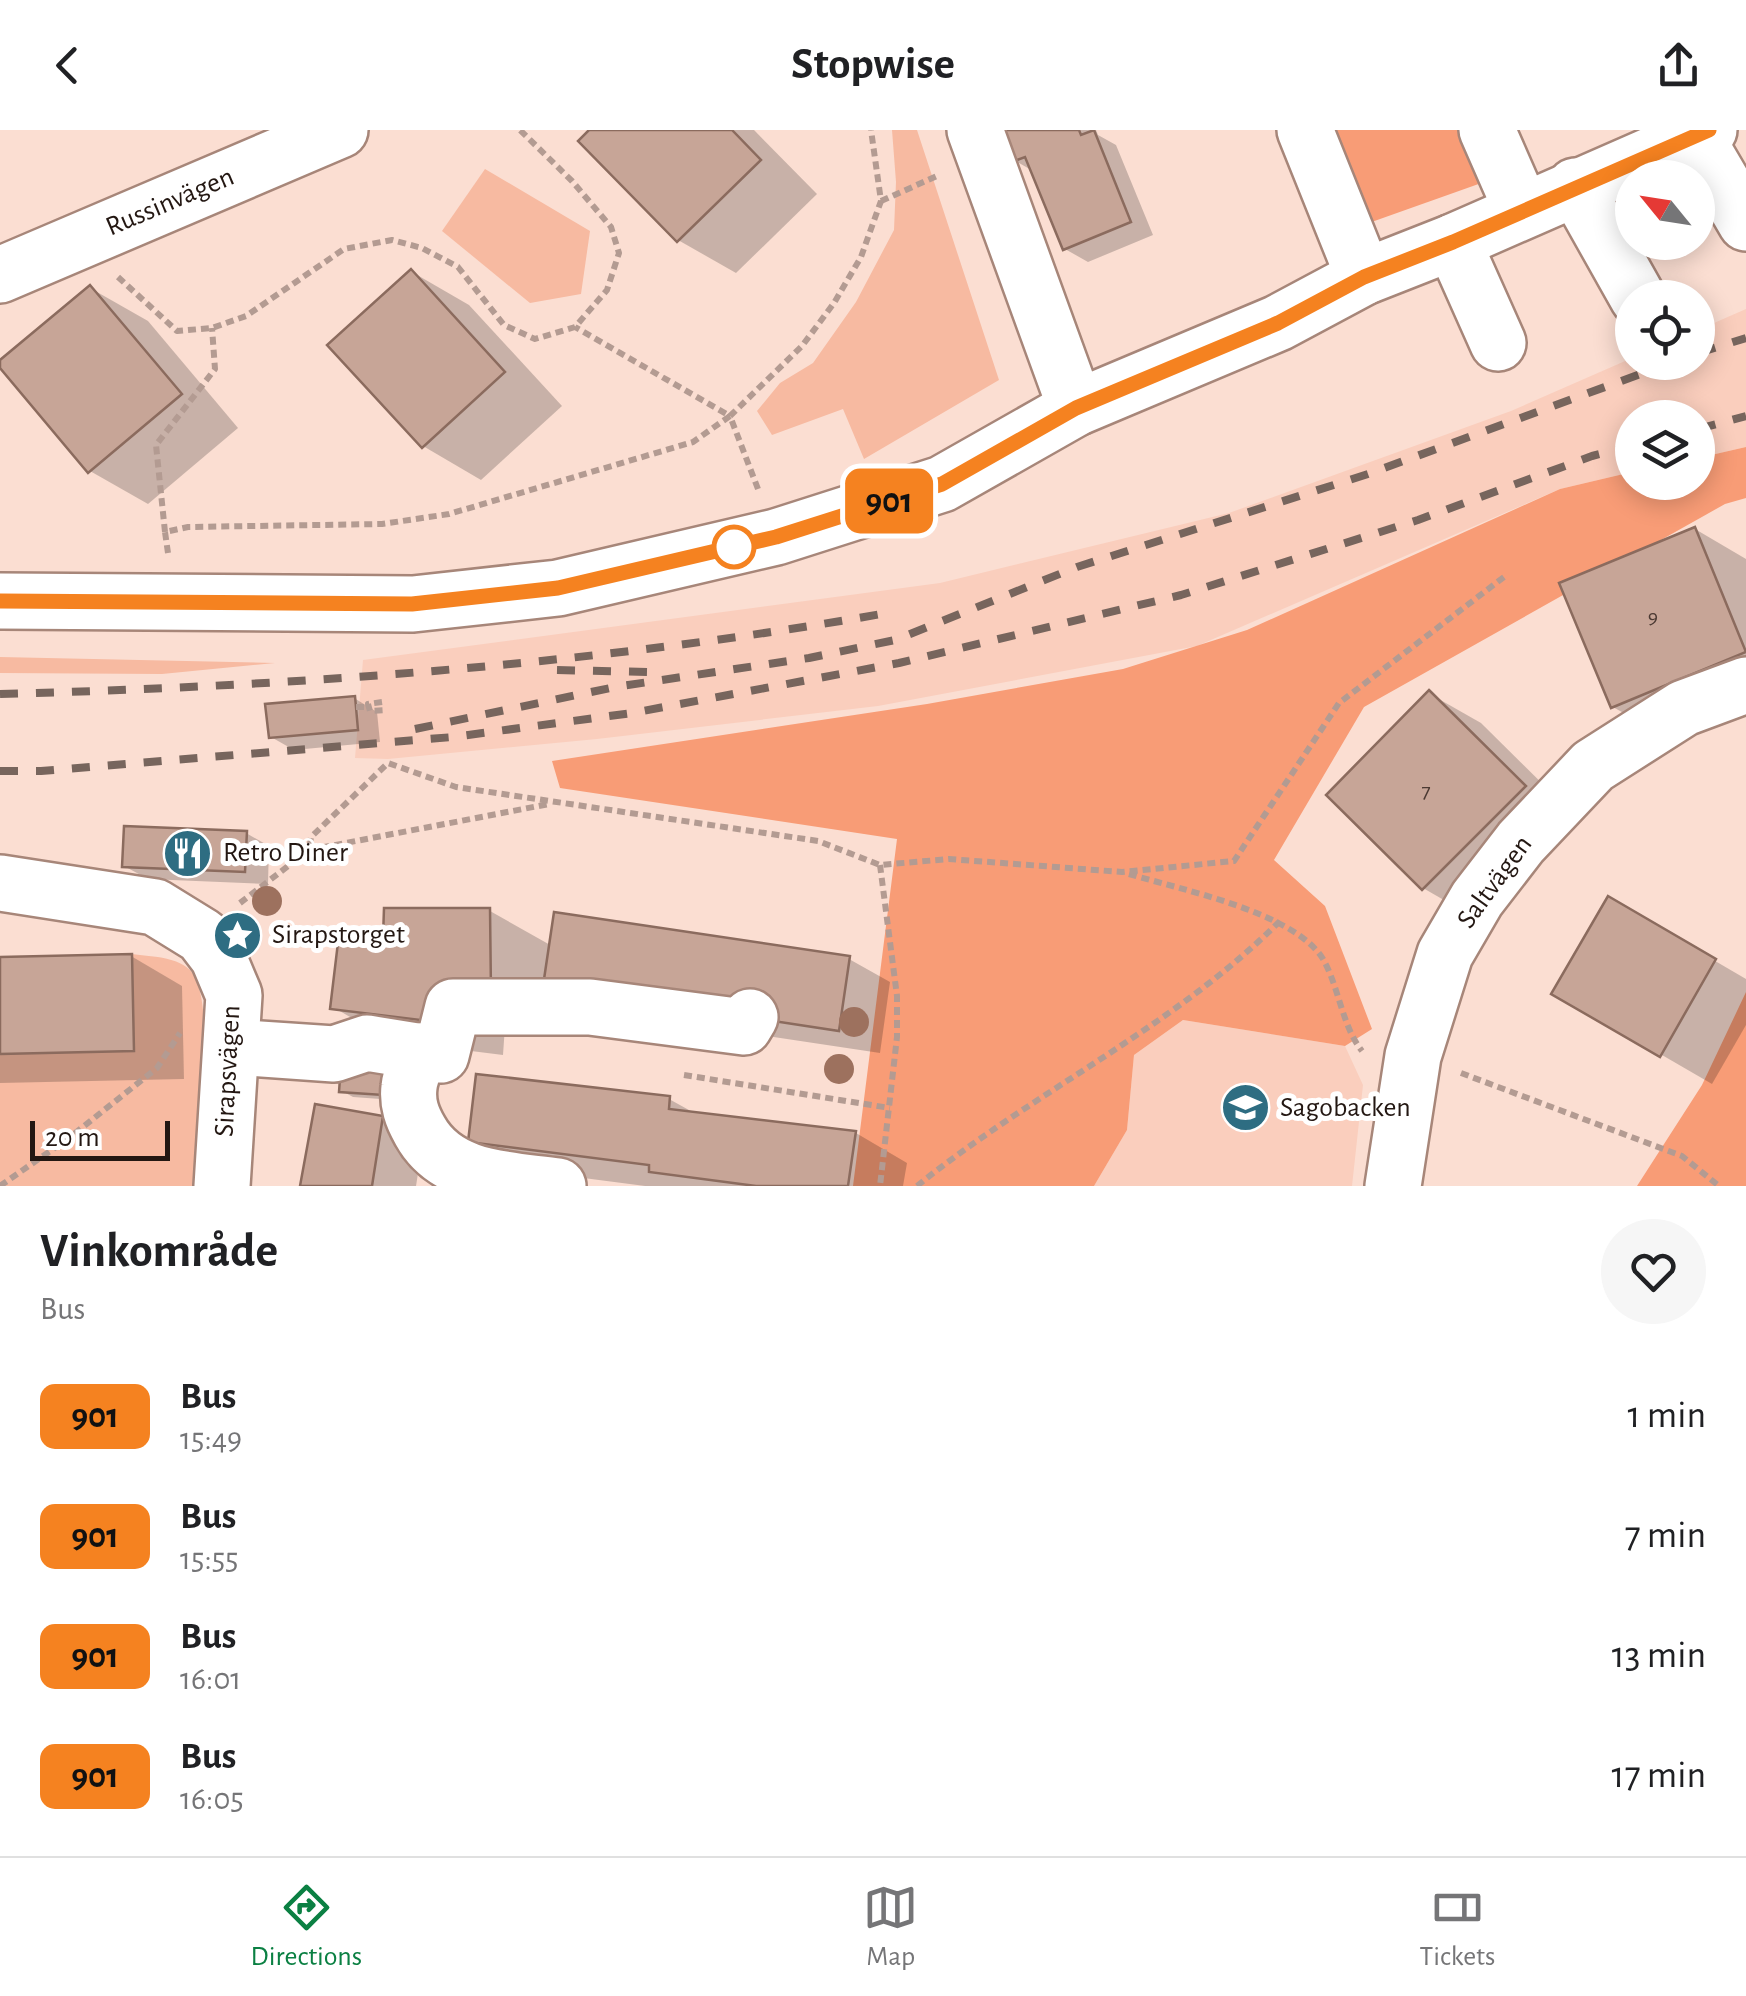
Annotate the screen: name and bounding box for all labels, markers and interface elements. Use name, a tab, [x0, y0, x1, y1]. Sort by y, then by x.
icon: back	[40, 38, 95, 93]
icon: share	[1651, 38, 1706, 93]
text: Stopwise	[791, 42, 955, 87]
north arrow	[1615, 160, 1715, 260]
map controls	[1615, 160, 1715, 500]
street label: Russinvägen	[102, 163, 238, 241]
button: locate	[1615, 280, 1715, 380]
button: layers	[1615, 400, 1715, 500]
line badge: 901	[832, 468, 946, 534]
text: 901	[865, 484, 913, 519]
unlabelled marker	[713, 526, 755, 568]
house number: 9	[1648, 605, 1658, 627]
house number: 7	[1421, 780, 1431, 802]
restaurant icon: Retro Diner	[162, 827, 214, 879]
street label: Saltvägen	[1452, 831, 1538, 933]
place label: Retro Diner	[223, 839, 348, 867]
place icon: Sirapstorget	[211, 909, 263, 961]
place label: Sirapstorget	[272, 921, 405, 949]
street label: Sirapsvägen	[211, 1005, 245, 1137]
school or university icon: Sagobacken	[1219, 1082, 1271, 1134]
place label: Sagobacken	[1280, 1094, 1411, 1122]
scale bar	[30, 1116, 170, 1160]
text: 20 m	[45, 1124, 100, 1152]
button: heart	[1601, 1219, 1706, 1324]
text: Vinkområde	[40, 1228, 278, 1276]
text: Bus	[40, 1293, 85, 1325]
text: Bus	[180, 1378, 236, 1416]
text: 1 min	[1627, 1397, 1706, 1435]
text: 901	[71, 1399, 119, 1434]
text: 15:49	[180, 1423, 242, 1455]
text: Bus	[180, 1498, 236, 1536]
text: 7 min	[1625, 1517, 1706, 1555]
text: 901	[71, 1519, 119, 1554]
text: 15:55	[180, 1543, 238, 1575]
text: Bus	[180, 1618, 236, 1656]
text: 13 min	[1612, 1637, 1706, 1675]
text: 901	[71, 1639, 119, 1674]
text: 16:01	[180, 1663, 241, 1695]
text: Bus	[180, 1738, 236, 1776]
text: 17 min	[1612, 1757, 1706, 1795]
text: 901	[71, 1759, 119, 1794]
text: 16:05	[180, 1783, 244, 1815]
tab: Directions	[251, 1880, 362, 1974]
tab: Map	[863, 1880, 918, 1974]
tab: Tickets	[1420, 1880, 1495, 1974]

